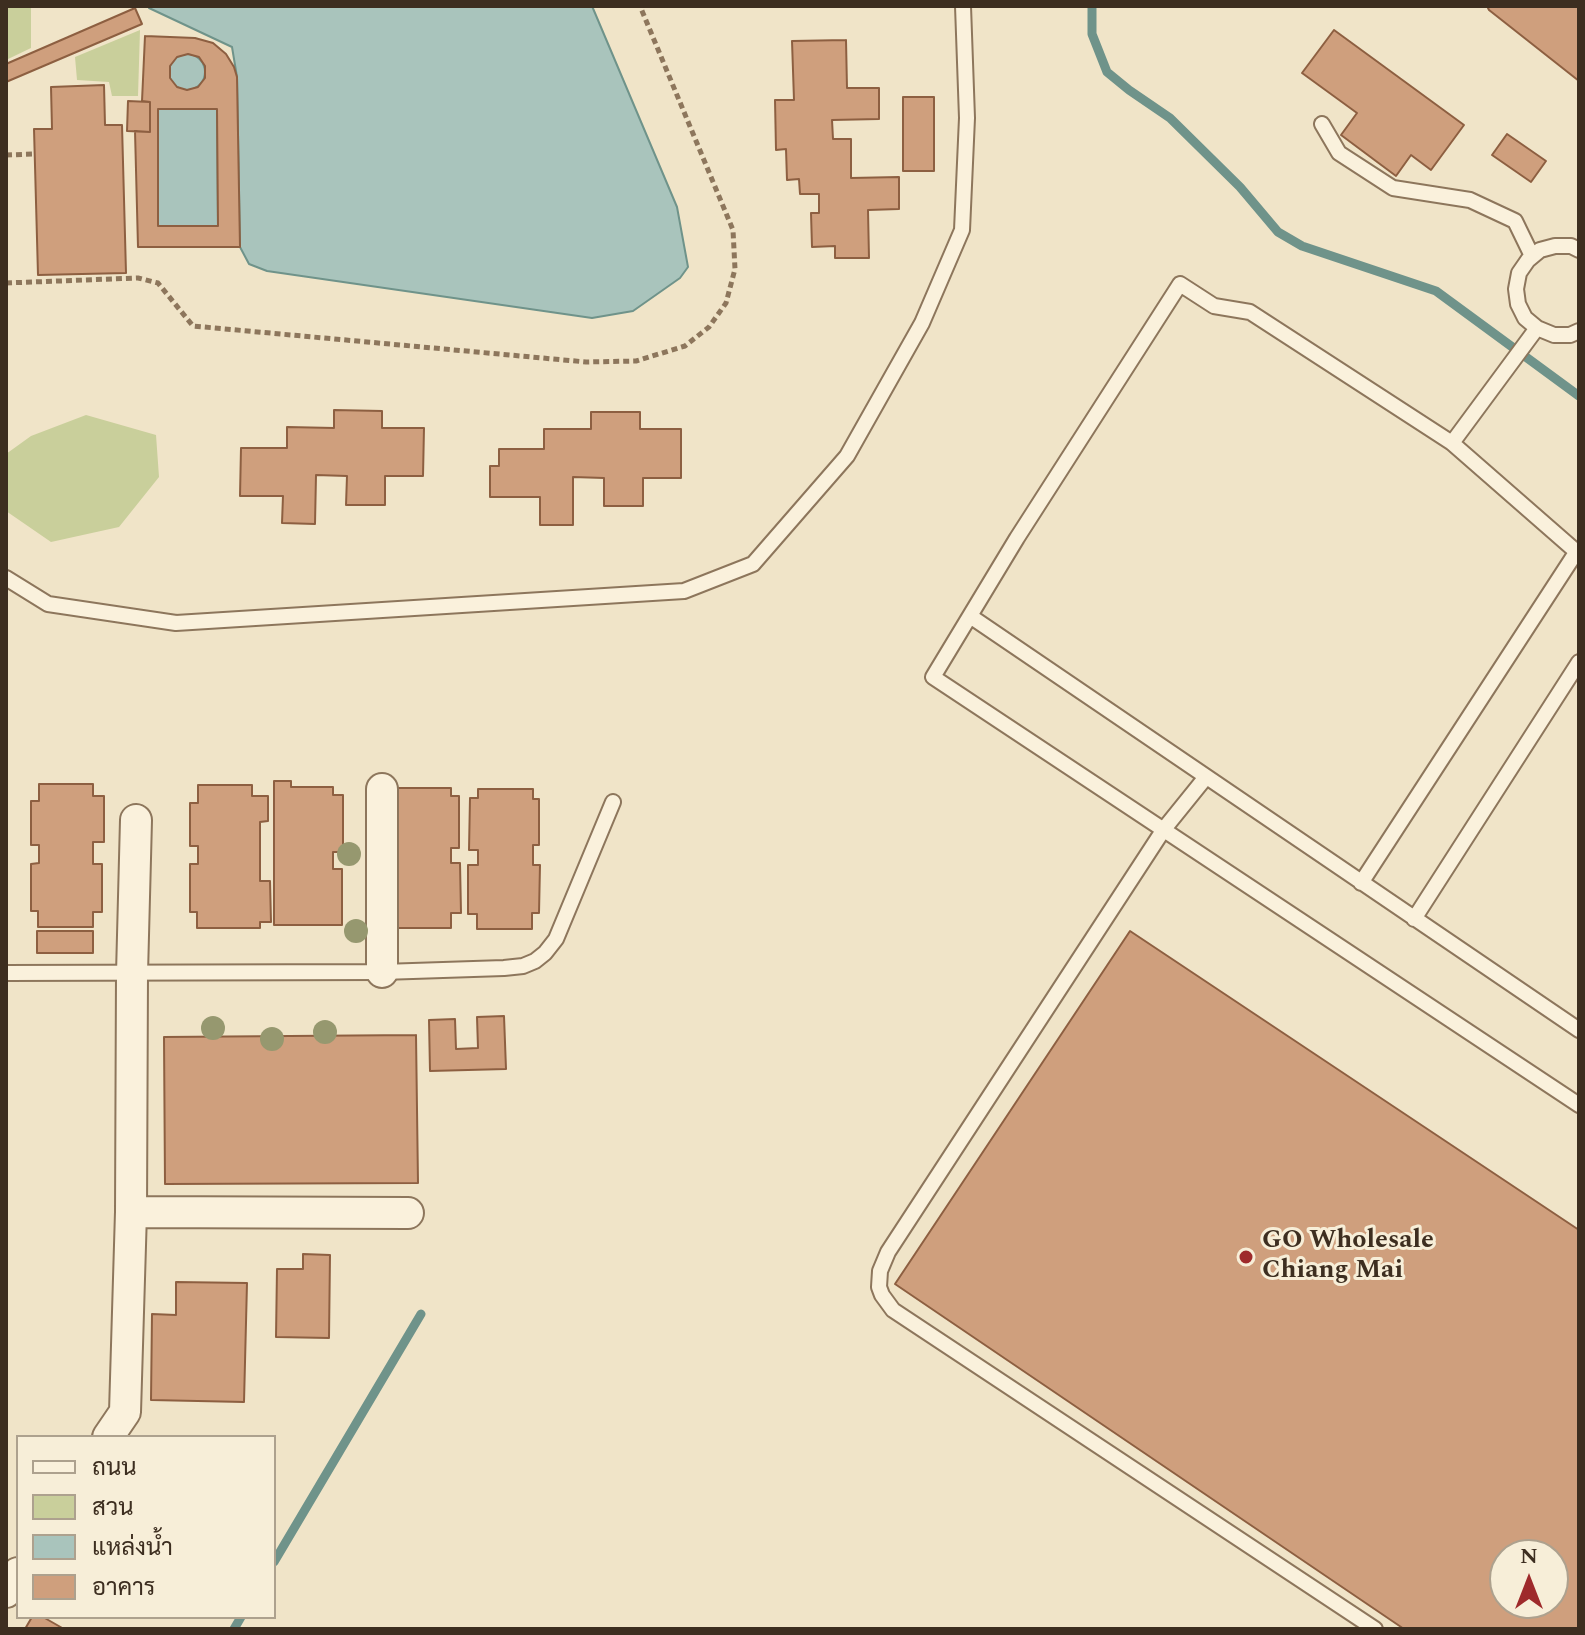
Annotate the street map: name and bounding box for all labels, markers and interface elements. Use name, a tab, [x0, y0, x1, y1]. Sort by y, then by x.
place label: GO Wholesale Chiang Mai	[1262, 1226, 1434, 1288]
marker: GO Wholesale Chiang Mai	[1237, 1248, 1255, 1266]
legend	[16, 1435, 276, 1619]
text: ถนน	[92, 1450, 137, 1486]
text: สวน	[92, 1490, 134, 1526]
text: แหล่งน้ำ	[92, 1530, 173, 1566]
north arrow	[1489, 1539, 1569, 1619]
text: N	[1520, 1540, 1538, 1573]
text: อาคาร	[92, 1570, 155, 1606]

